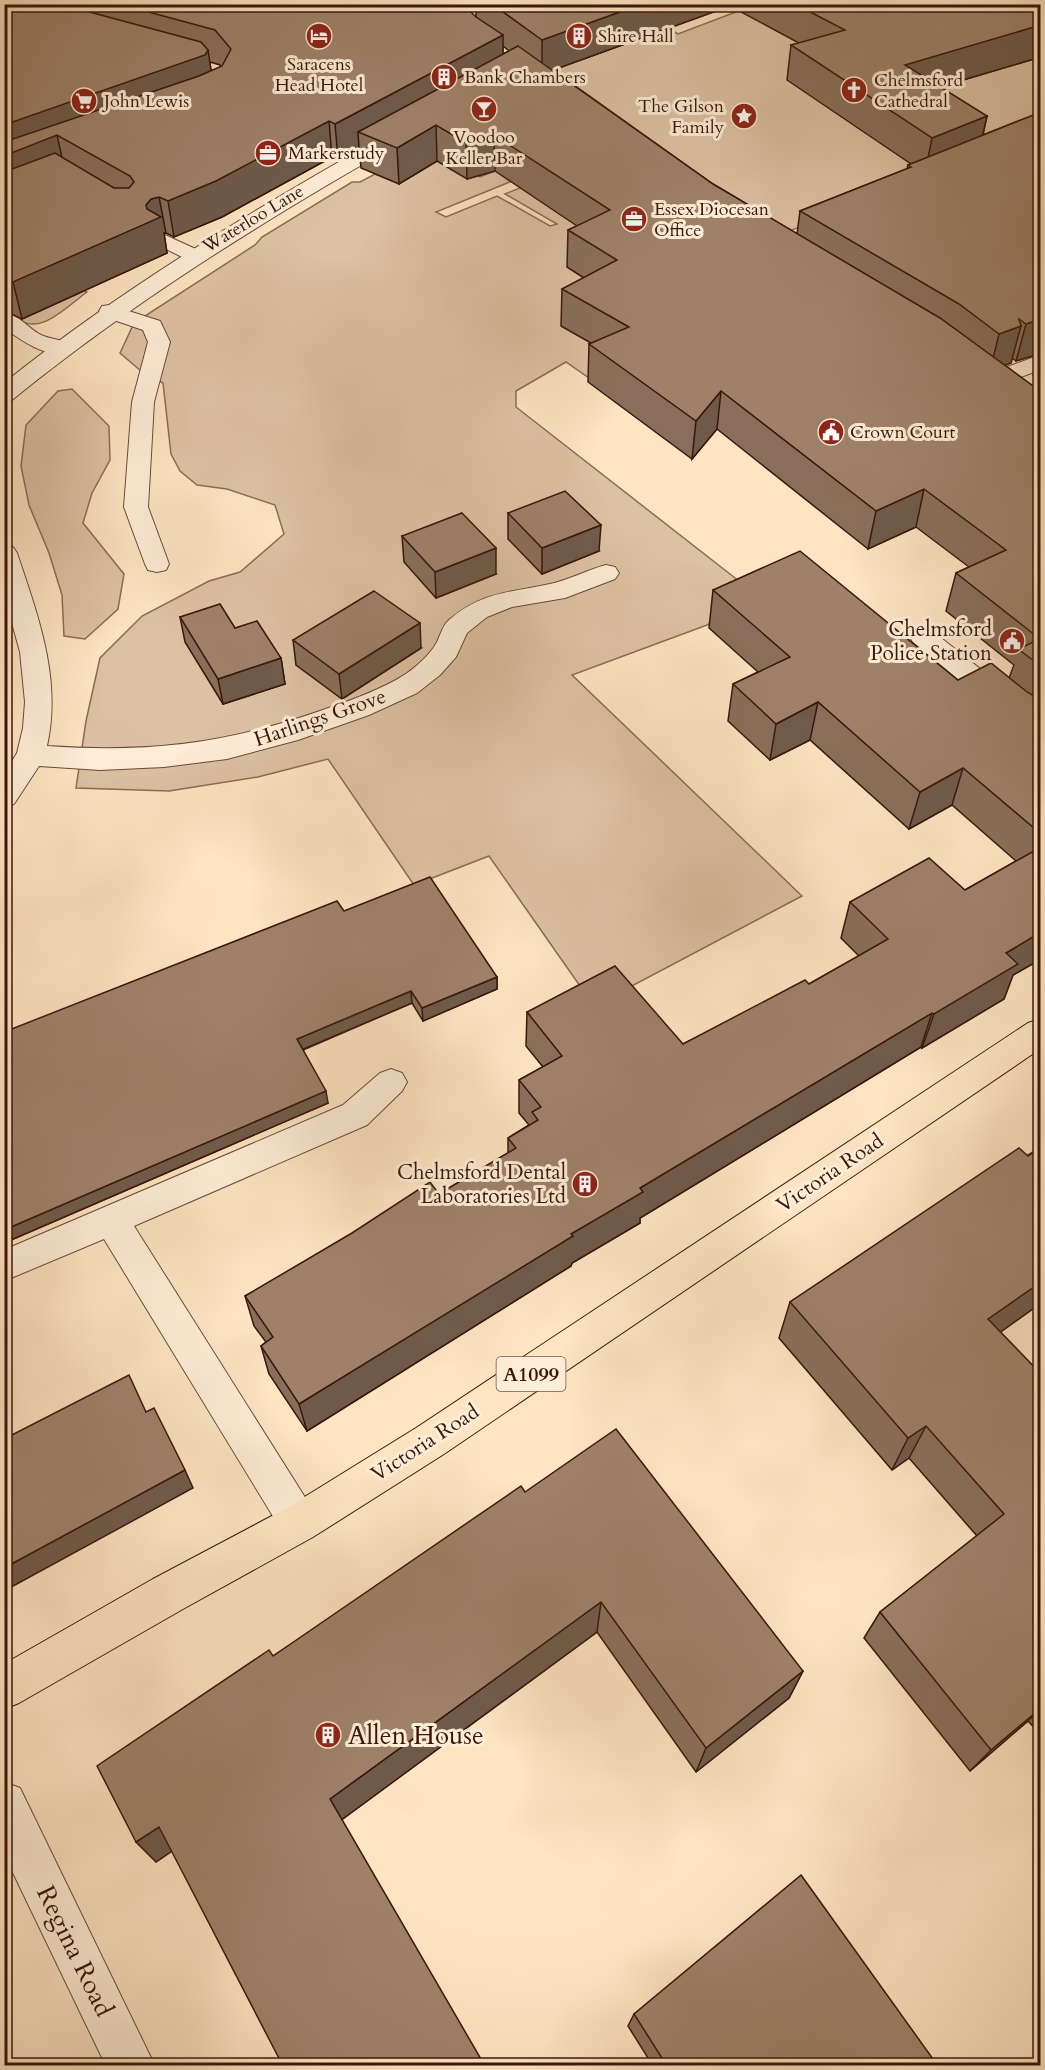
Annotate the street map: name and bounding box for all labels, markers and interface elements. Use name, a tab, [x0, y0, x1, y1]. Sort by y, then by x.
hotel icon: Saracens Head Hotel	[304, 21, 334, 51]
building icon: Shire Hall	[564, 21, 594, 51]
place label: Shire Hall	[598, 24, 674, 49]
place label: Saracens Head Hotel	[275, 52, 364, 98]
building icon: Bank Chambers	[429, 62, 459, 92]
place label: Bank Chambers	[464, 65, 586, 90]
place label: Chelmsford Cathedral	[874, 68, 963, 114]
church icon: Chelmsford Cathedral	[839, 75, 869, 105]
supermarket icon: John Lewis	[69, 86, 99, 116]
place label: John Lewis	[101, 89, 189, 114]
bar icon: Voodoo Keller Bar	[469, 94, 499, 124]
place label: The Gilson Family	[638, 94, 725, 140]
place icon: The Gilson Family	[729, 101, 759, 131]
place label: Voodoo Keller Bar	[446, 125, 523, 171]
office icon: Markerstudy	[253, 138, 283, 168]
place label: Markerstudy	[288, 141, 385, 166]
street label: Waterloo Lane	[197, 179, 308, 260]
place label: Essex Diocesan Office	[654, 197, 770, 243]
office icon: Essex Diocesan Office	[619, 204, 649, 234]
public building icon: Crown Court	[816, 417, 846, 447]
place label: Crown Court	[850, 420, 955, 445]
place label: Chelmsford Police Station	[870, 615, 992, 668]
public building icon: Chelmsford Police Station	[997, 626, 1027, 656]
street label: Harlings Grove	[250, 682, 390, 754]
street label: Victoria Road	[771, 1126, 889, 1220]
place label: Chelmsford Dental Laboratories Ltd	[397, 1158, 566, 1211]
building icon: Chelmsford Dental Laboratories Ltd	[570, 1169, 600, 1199]
road number: A1099	[496, 1357, 566, 1391]
street label: Victoria Road	[365, 1397, 485, 1489]
place label: Allen House	[348, 1718, 484, 1753]
building icon: Allen House	[313, 1720, 343, 1750]
street label: Regina Road	[28, 1880, 122, 2023]

